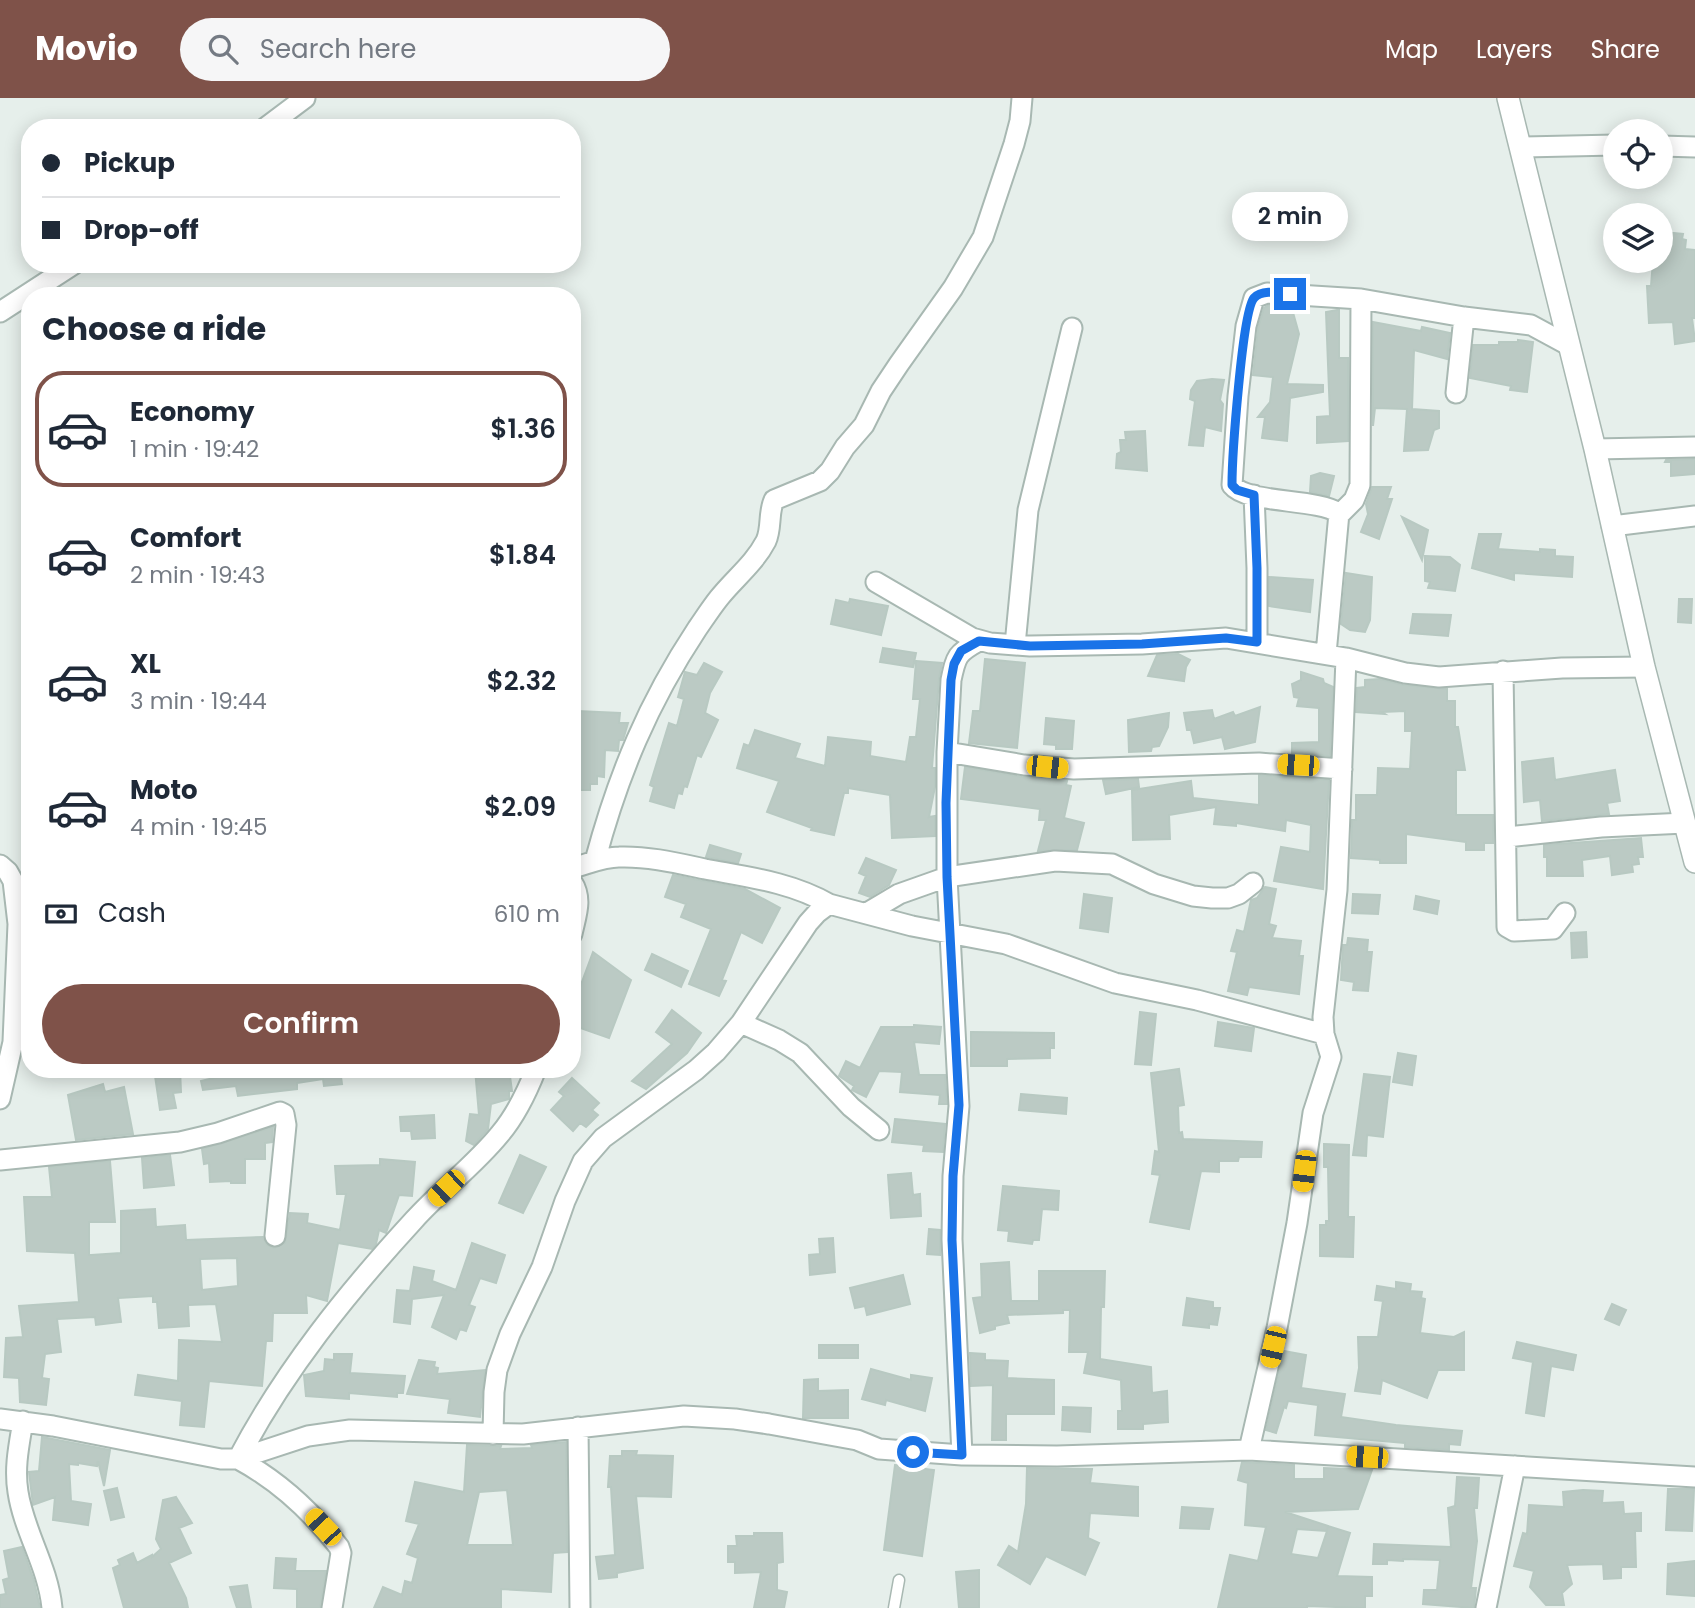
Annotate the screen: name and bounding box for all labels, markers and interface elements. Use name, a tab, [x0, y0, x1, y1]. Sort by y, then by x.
search box	[180, 18, 670, 81]
text: Movio	[35, 25, 138, 72]
icon: search	[204, 30, 242, 68]
text: Search here	[260, 31, 416, 67]
text: Map	[1385, 33, 1438, 66]
text: Layers	[1476, 33, 1552, 66]
text: Share	[1590, 33, 1660, 66]
map controls	[1603, 119, 1673, 273]
button: locate	[1603, 119, 1673, 189]
text: Pickup	[84, 145, 175, 181]
callout: 2 min	[1232, 192, 1348, 242]
text: 2 min	[1258, 200, 1322, 232]
button: layers	[1603, 203, 1673, 273]
text: Drop-off	[84, 212, 199, 248]
route end	[1274, 278, 1306, 310]
text: Choose a ride	[42, 306, 266, 351]
text: Economy	[130, 394, 254, 430]
icon: car	[46, 398, 109, 461]
text: $1.36	[491, 411, 556, 447]
text: 1 min · 19:42	[130, 433, 259, 465]
text: Comfort	[130, 520, 242, 556]
icon: car	[46, 524, 109, 587]
text: $1.84	[489, 537, 556, 573]
text: 2 min · 19:43	[130, 559, 265, 591]
text: XL	[130, 646, 161, 682]
icon: car	[46, 650, 109, 713]
text: $2.32	[487, 663, 556, 699]
text: 3 min · 19:44	[130, 685, 267, 717]
car	[1277, 753, 1320, 777]
car	[1026, 754, 1069, 780]
text: Moto	[130, 772, 198, 808]
icon: car	[46, 776, 109, 839]
text: $2.09	[484, 789, 556, 825]
text: 4 min · 19:45	[130, 811, 268, 843]
icon: cash	[42, 895, 80, 933]
text: Cash	[98, 895, 166, 931]
text: 610 m	[494, 898, 560, 930]
button: Confirm	[42, 984, 560, 1064]
car	[1292, 1149, 1317, 1193]
car	[424, 1166, 469, 1210]
car	[1259, 1324, 1288, 1370]
route start	[897, 1436, 929, 1468]
car	[1346, 1445, 1389, 1469]
car	[301, 1504, 346, 1550]

